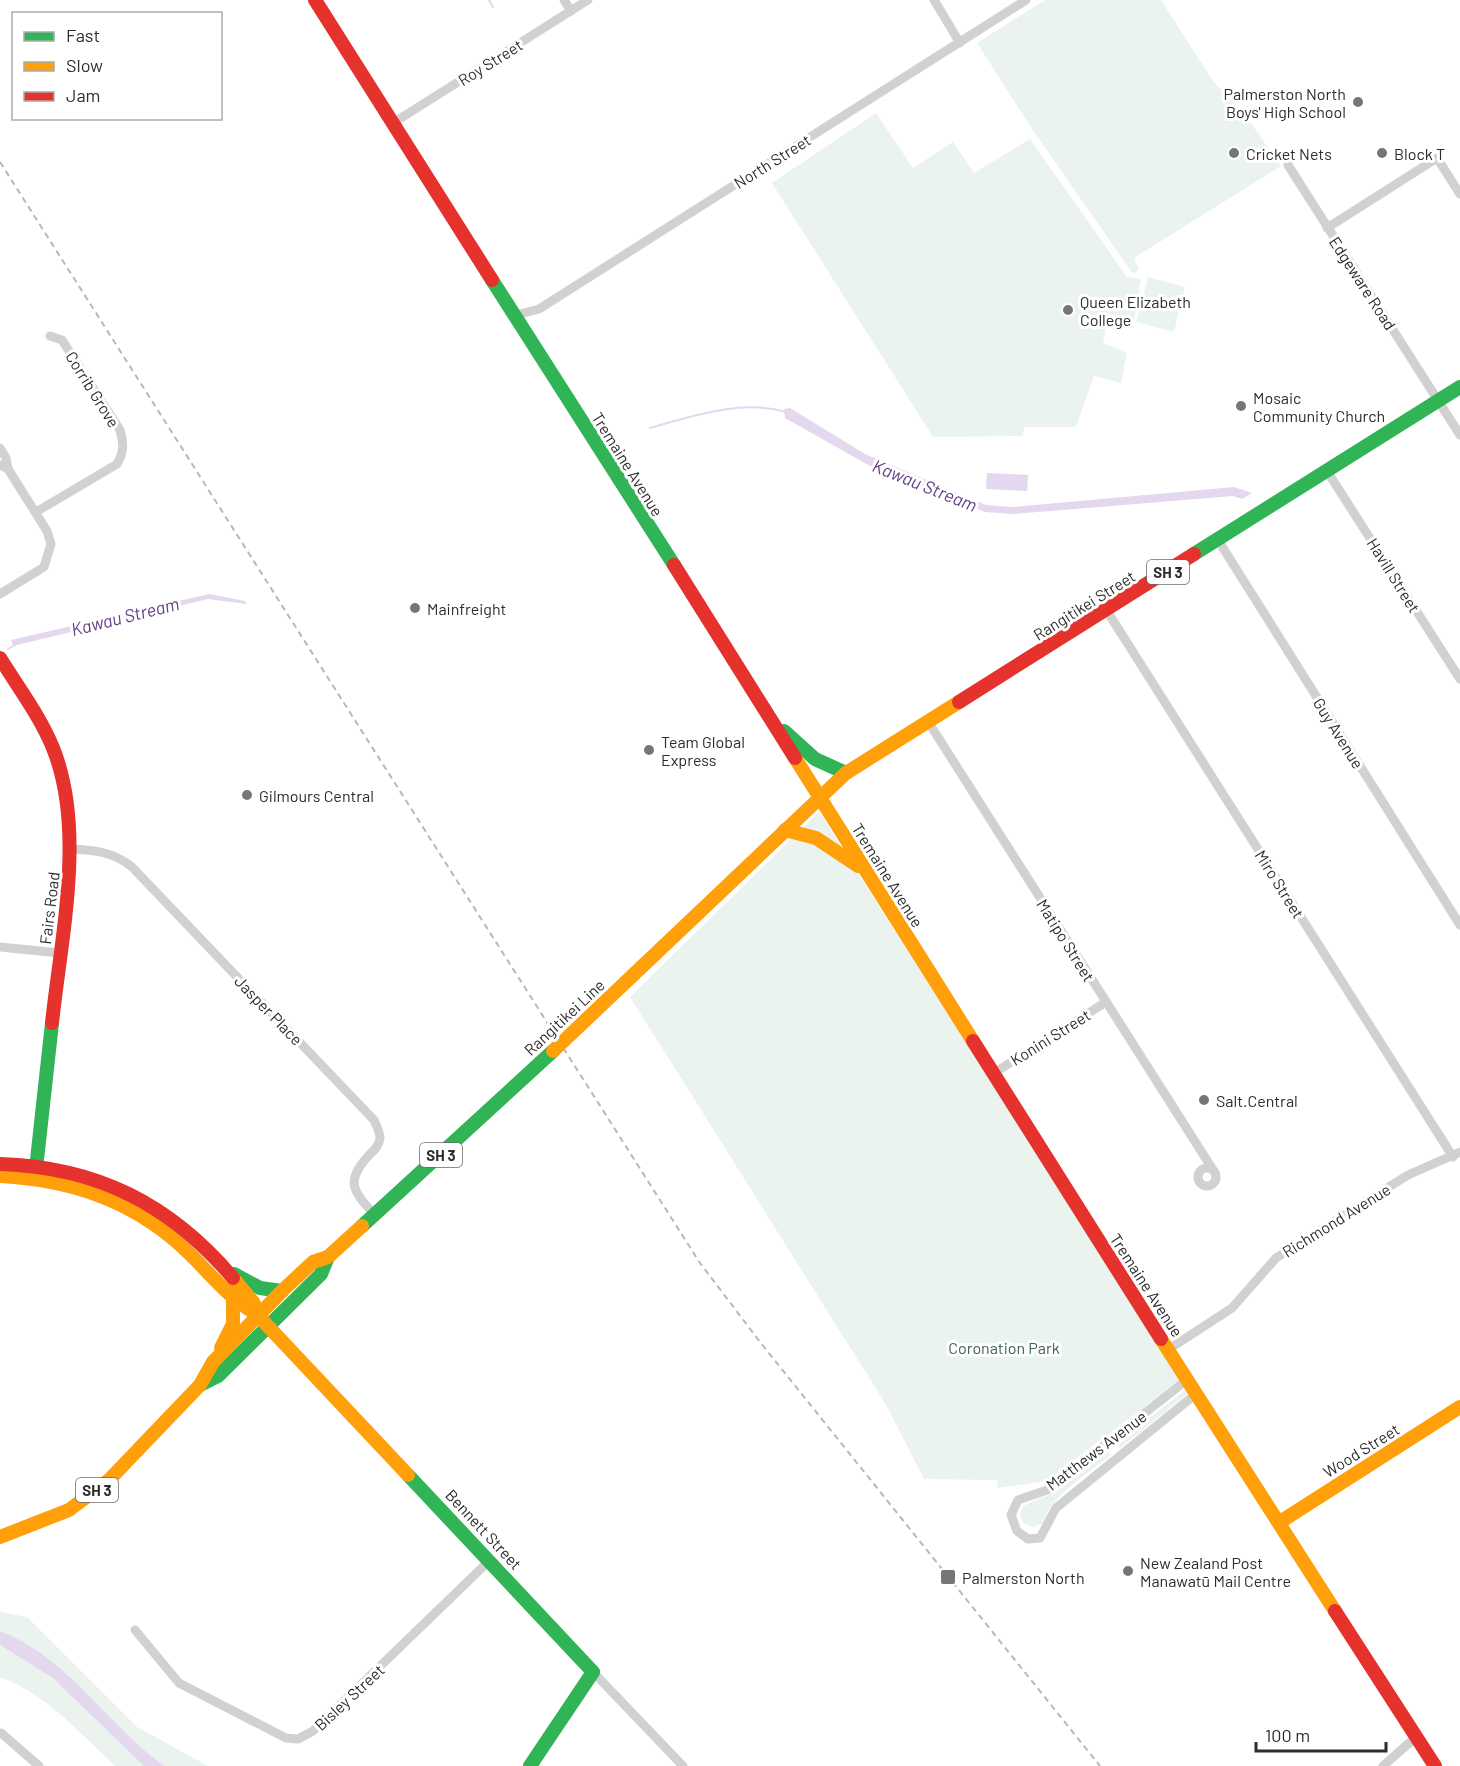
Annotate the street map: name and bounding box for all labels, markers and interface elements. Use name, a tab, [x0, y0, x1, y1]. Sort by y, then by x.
legend	[12, 12, 222, 120]
text: Fast	[66, 24, 100, 46]
street label: Roy Street	[454, 35, 526, 89]
text: Slow	[66, 54, 103, 76]
text: Jam	[66, 84, 100, 106]
place label: Palmerston North Boys' High School	[1223, 84, 1346, 121]
marker: Palmerston North Boys' High School	[1351, 95, 1365, 109]
street label: North Street	[730, 130, 814, 192]
place label: Cricket Nets	[1246, 144, 1332, 163]
place label: Block T	[1394, 144, 1445, 163]
marker: Cricket Nets	[1227, 146, 1241, 160]
marker: Block T	[1375, 146, 1389, 160]
street label: Edgeware Road	[1326, 233, 1400, 333]
place label: Queen Elizabeth College	[1080, 292, 1191, 329]
marker: Queen Elizabeth College	[1061, 303, 1075, 317]
street label: Corrib Grove	[62, 348, 124, 430]
place label: Mosaic Community Church	[1253, 388, 1385, 425]
marker: Mosaic Community Church	[1234, 399, 1248, 413]
street label: Tremaine Avenue	[588, 408, 668, 520]
water label: Kawau Stream	[870, 454, 980, 516]
street label: Havill Street	[1364, 534, 1424, 616]
road number: SH 3	[1147, 560, 1189, 584]
street label: Rangitikei Street	[1030, 566, 1138, 644]
water label: Kawau Stream	[69, 592, 181, 640]
place label: Mainfreight	[427, 599, 506, 618]
marker: Mainfreight	[408, 601, 422, 615]
street label: Guy Avenue	[1310, 694, 1368, 772]
place label: Team Global Express	[661, 732, 745, 769]
marker: Team Global Express	[642, 743, 656, 757]
place label: Gilmours Central	[259, 786, 374, 805]
marker: Gilmours Central	[240, 788, 254, 802]
street label: Tremaine Avenue	[848, 819, 928, 931]
street label: Miro Street	[1252, 846, 1308, 922]
street label: Fairs Road	[35, 871, 63, 945]
street label: Matipo Street	[1033, 895, 1099, 985]
street label: Jasper Place	[231, 971, 307, 1049]
street label: Rangitikei Line	[520, 975, 608, 1059]
street label: Konini Street	[1007, 1005, 1093, 1069]
place label: Salt.Central	[1216, 1091, 1298, 1110]
marker: Salt.Central	[1197, 1093, 1211, 1107]
road number: SH 3	[420, 1143, 462, 1167]
street label: Richmond Avenue	[1278, 1179, 1394, 1261]
street label: Tremaine Avenue	[1107, 1230, 1187, 1340]
park label: Coronation Park	[948, 1338, 1060, 1357]
street label: Matthews Avenue	[1042, 1406, 1150, 1494]
street label: Wood Street	[1319, 1419, 1403, 1481]
road number: SH 3	[76, 1478, 118, 1502]
street label: Bennett Street	[442, 1485, 526, 1573]
place label: New Zealand Post Manawatū Mail Centre	[1140, 1553, 1291, 1590]
marker: New Zealand Post Manawatū Mail Centre	[1121, 1564, 1135, 1578]
marker: Palmerston North	[939, 1568, 957, 1586]
place label: Palmerston North	[962, 1568, 1085, 1587]
street label: Bisley Street	[310, 1660, 388, 1734]
scale bar	[1256, 1715, 1386, 1753]
text: 100 m	[1265, 1724, 1310, 1746]

